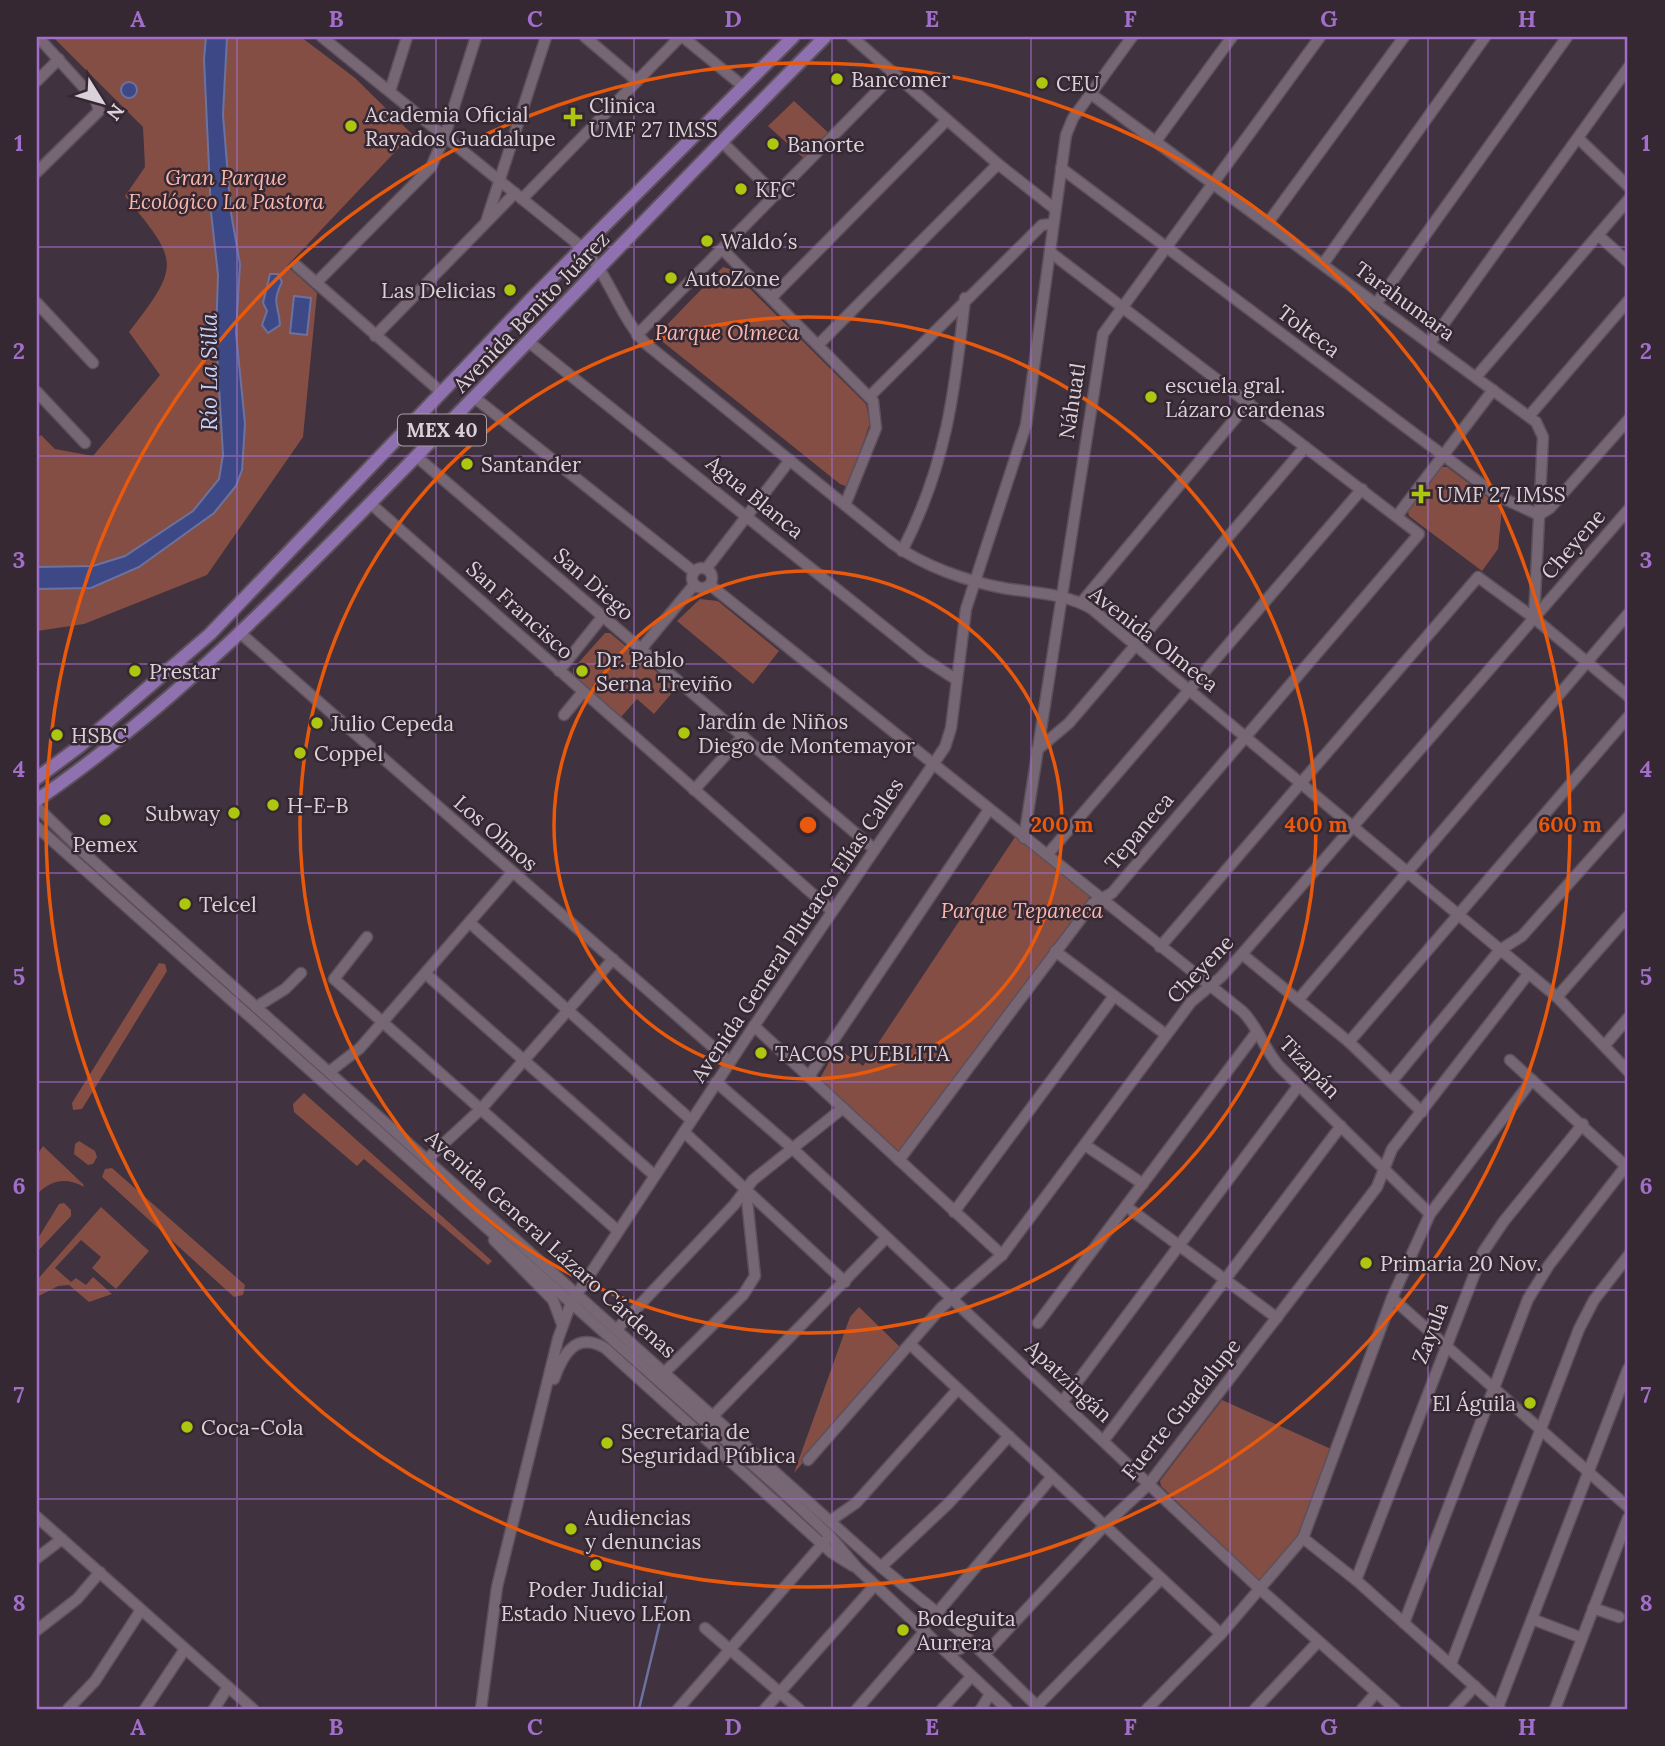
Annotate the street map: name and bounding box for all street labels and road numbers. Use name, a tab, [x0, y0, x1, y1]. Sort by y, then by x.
street label: Avenida Benito Juárez	[446, 226, 615, 399]
street label: Tarahumara	[1349, 255, 1461, 347]
street label: Tolteca	[1272, 299, 1346, 363]
street label: Náhuatl	[1053, 361, 1091, 441]
road number: MEX 40	[398, 414, 486, 446]
street label: Agua Blanca	[700, 449, 809, 545]
street label: Cheyene	[1535, 503, 1611, 585]
street label: San Diego	[548, 542, 640, 626]
street label: San Francisco	[461, 555, 579, 665]
street label: Avenida Olmeca	[1083, 580, 1224, 698]
street label: Avenida General Plutarco Elías Calles	[684, 773, 909, 1088]
street label: Tepaneca	[1099, 787, 1179, 875]
street label: Los Olmos	[448, 789, 544, 877]
street label: Cheyene	[1161, 929, 1239, 1009]
street label: Tizapán	[1274, 1030, 1347, 1104]
street label: Avenida General Lázaro Cárdenas	[419, 1124, 682, 1364]
street label: Zayula	[1406, 1298, 1454, 1368]
street label: Apatzingán	[1019, 1333, 1118, 1428]
street label: Fuerte Guadalupe	[1116, 1333, 1246, 1485]

